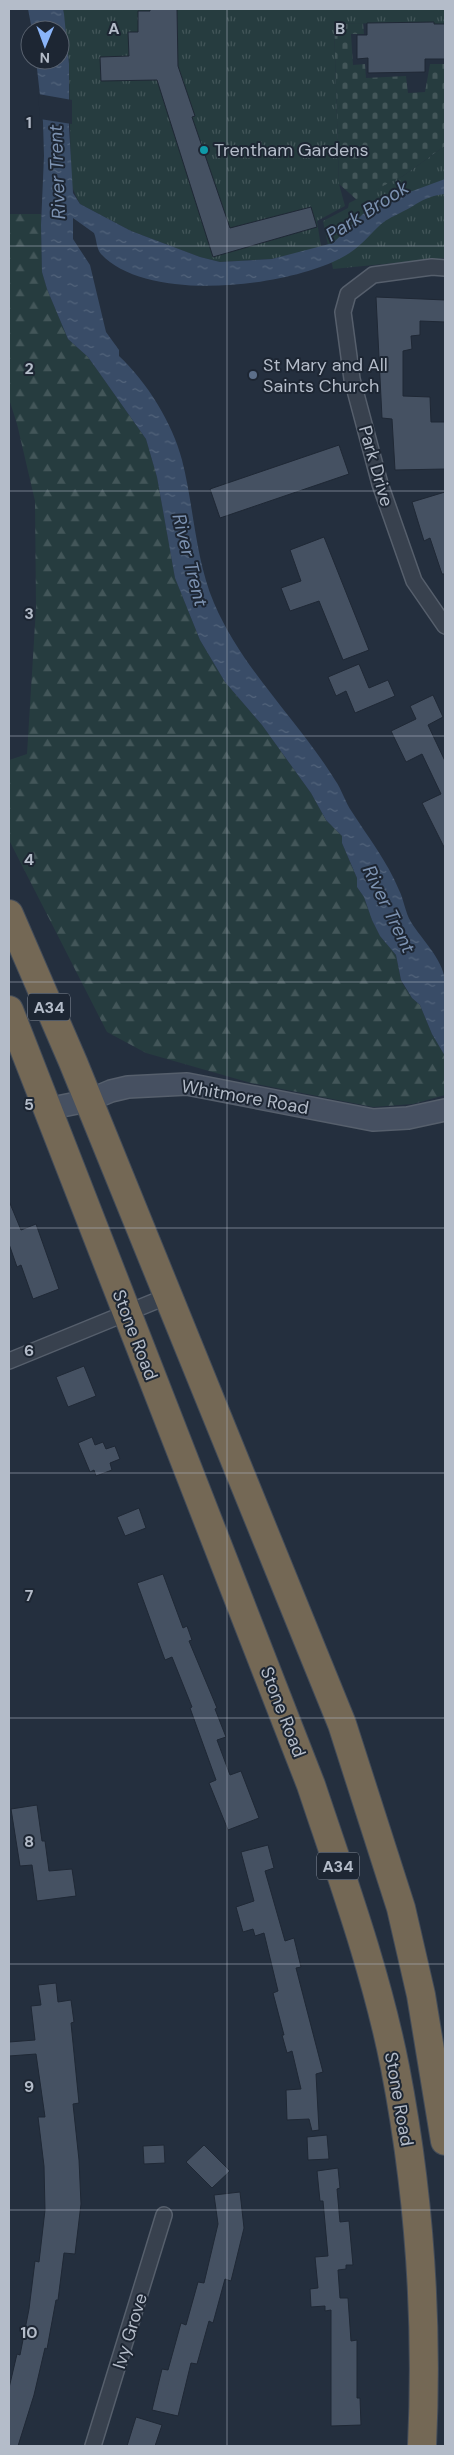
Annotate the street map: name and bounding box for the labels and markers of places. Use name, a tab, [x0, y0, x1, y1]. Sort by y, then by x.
place label: Trentham Gardens	[214, 138, 369, 162]
marker: Trentham Gardens	[198, 144, 210, 156]
place label: St Mary and All Saints Church	[263, 353, 388, 398]
marker: St Mary and All Saints Church	[247, 369, 259, 381]

